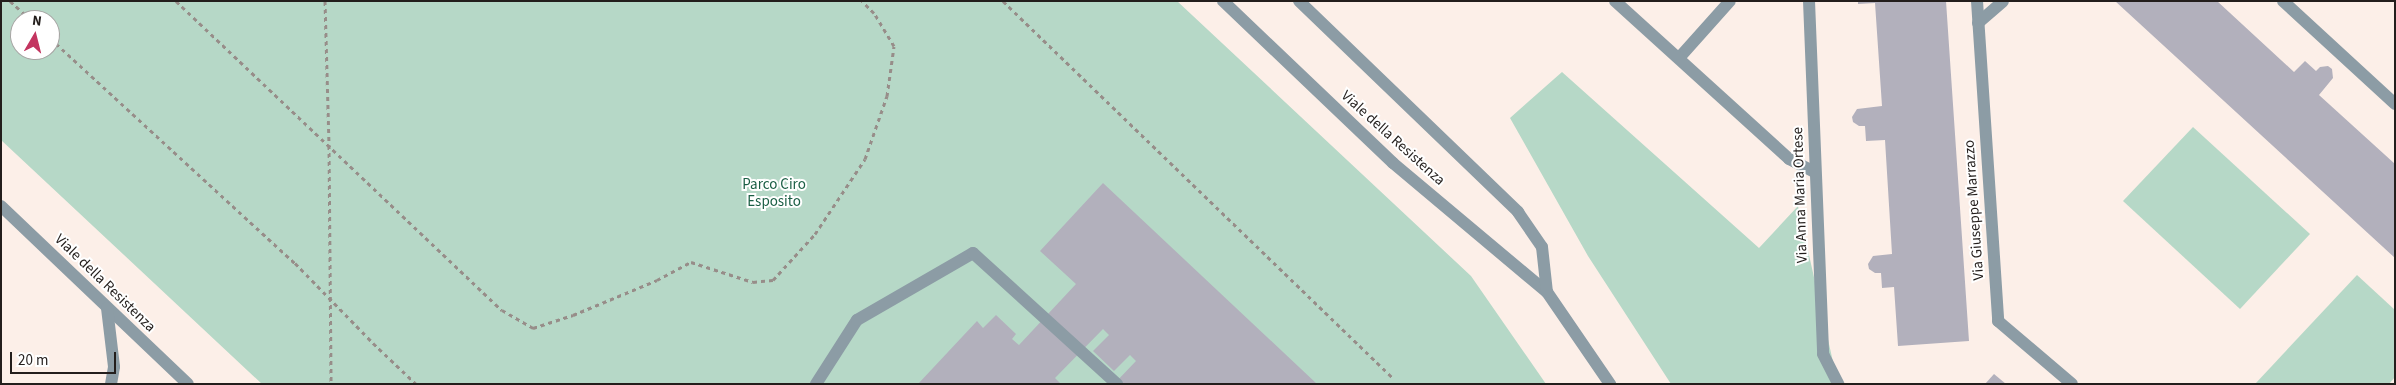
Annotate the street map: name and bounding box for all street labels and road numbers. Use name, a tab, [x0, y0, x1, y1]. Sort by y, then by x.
street label: Viale della Resistenza	[1338, 87, 1448, 189]
street label: Via Anna Maria Ortese	[1789, 127, 1811, 263]
street label: Via Giuseppe Marrazzo	[1960, 139, 1988, 281]
street label: Viale della Resistenza	[51, 230, 159, 336]

